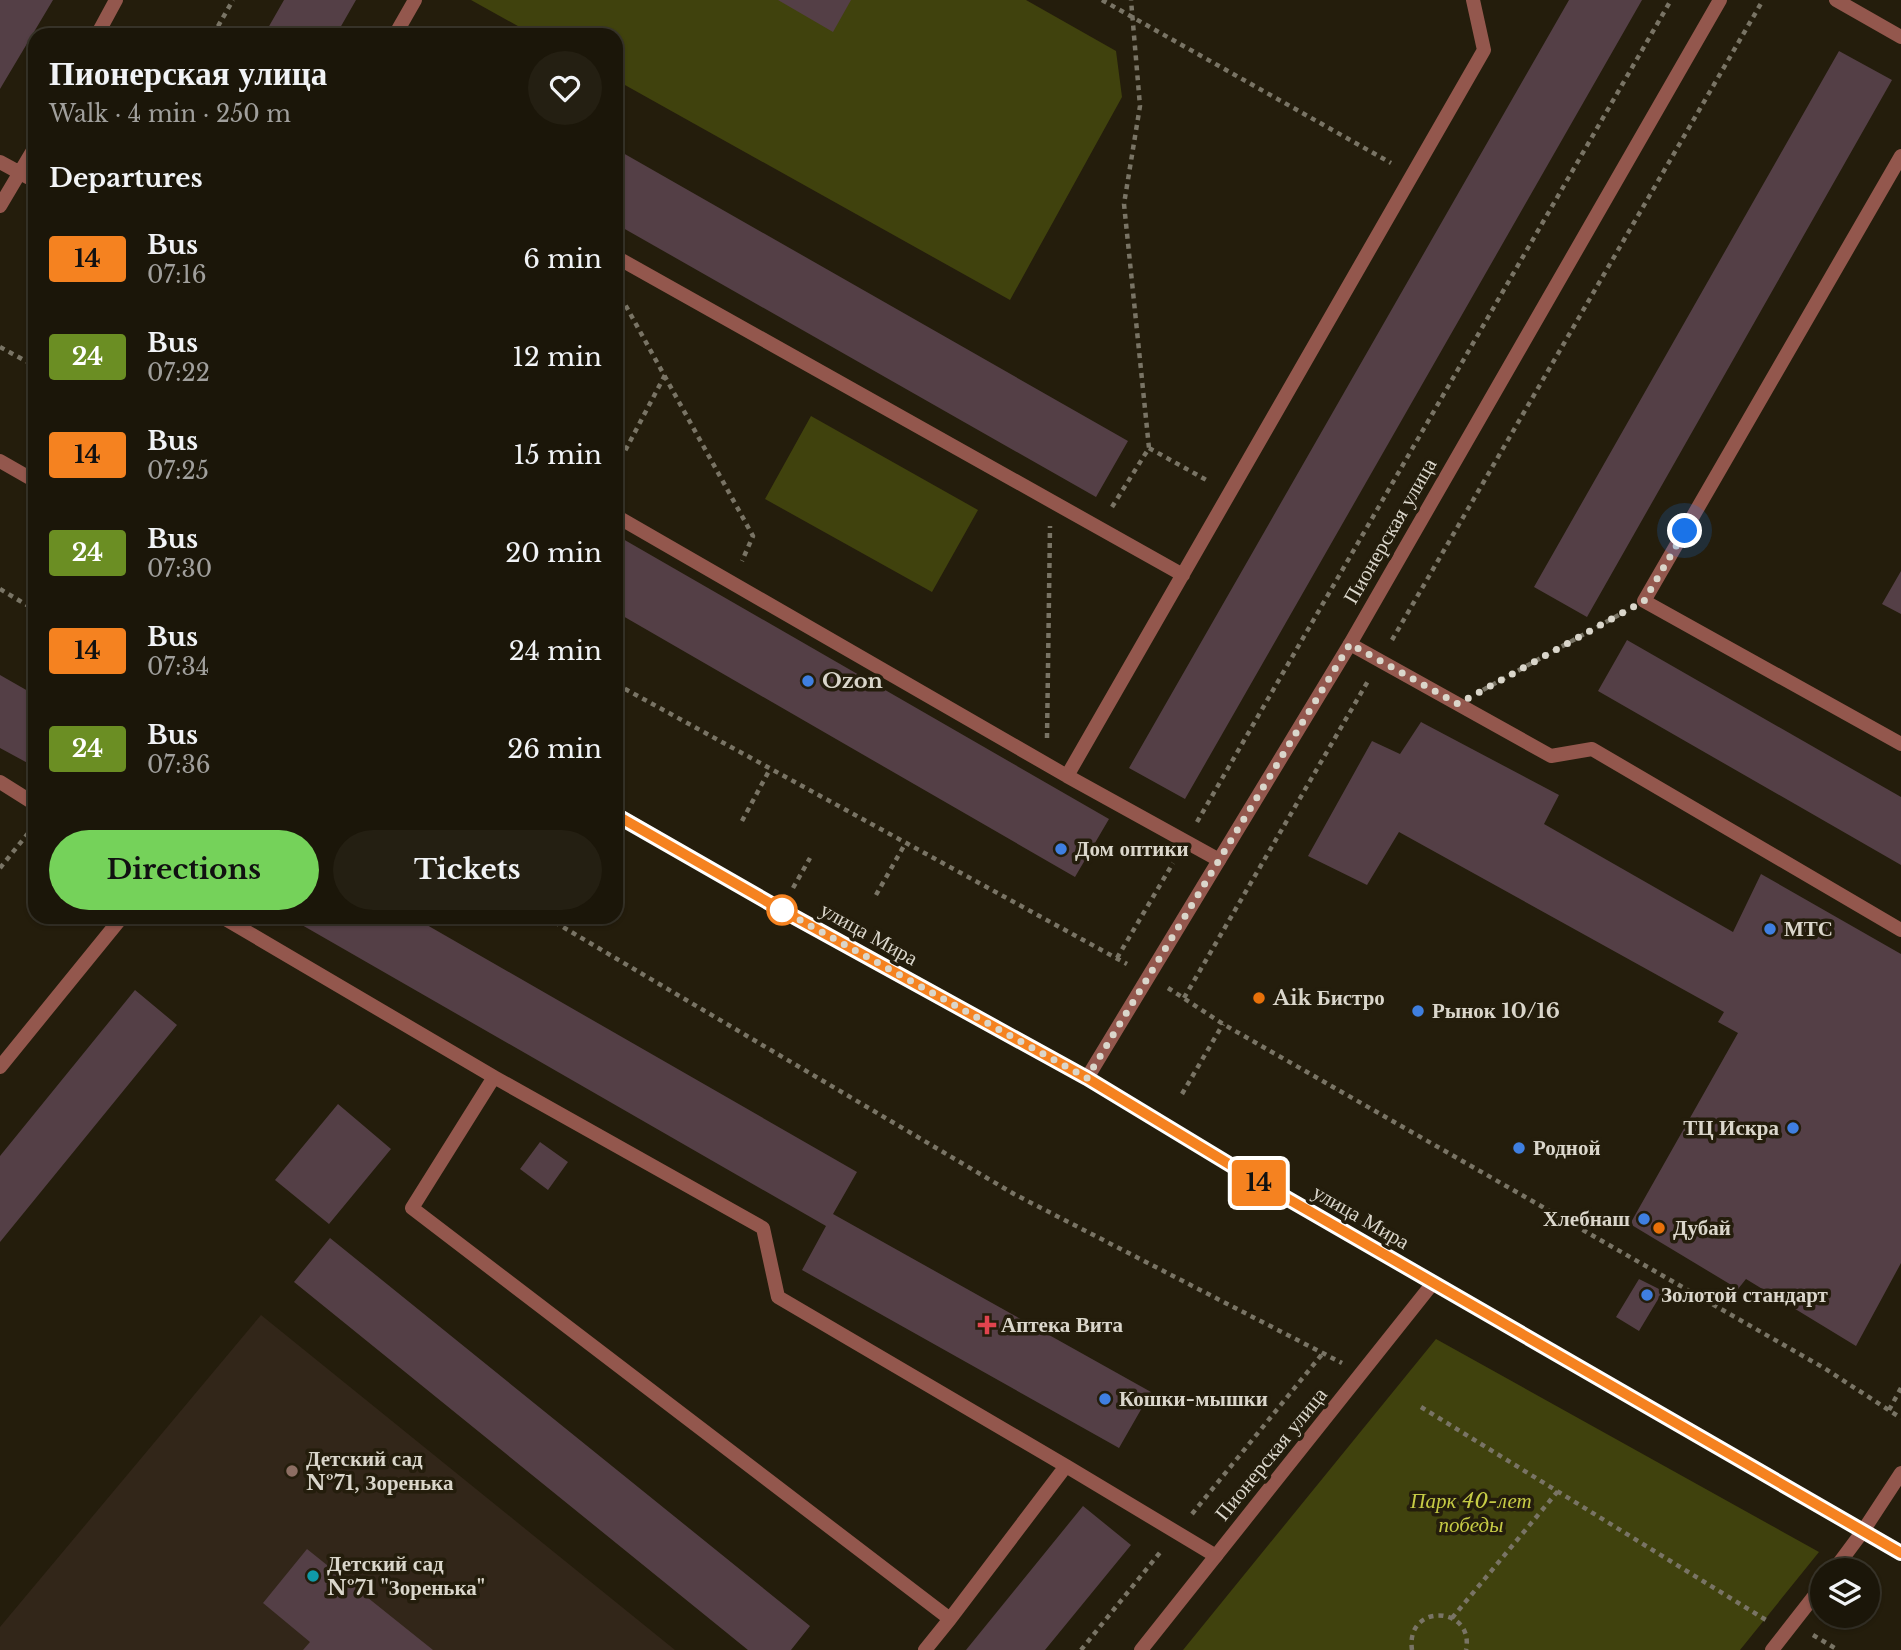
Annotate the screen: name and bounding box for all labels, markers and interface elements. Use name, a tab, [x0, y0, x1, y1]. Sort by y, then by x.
button: heart	[528, 51, 602, 125]
text: Пионерская улица	[49, 53, 327, 94]
text: Walk · 4 min · 250 m	[49, 100, 291, 128]
text: Departures	[49, 162, 203, 194]
text: Bus	[147, 229, 198, 261]
text: 6 min	[523, 243, 602, 275]
text: 14	[74, 244, 101, 273]
text: 07:16	[147, 261, 207, 289]
text: Bus	[147, 327, 198, 359]
text: 12 min	[512, 341, 602, 373]
text: 24	[72, 342, 103, 371]
text: 07:22	[147, 359, 210, 387]
text: Bus	[147, 425, 198, 457]
text: 15 min	[513, 439, 602, 471]
text: 14	[74, 440, 101, 469]
street label: Пионерская улица	[1338, 453, 1443, 609]
text: 07:25	[147, 457, 209, 485]
your location	[1667, 513, 1702, 548]
text: Bus	[147, 523, 198, 555]
text: 20 min	[505, 537, 602, 569]
text: 24	[72, 538, 103, 567]
text: 07:30	[147, 555, 212, 583]
text: Bus	[147, 621, 198, 653]
text: 24 min	[509, 635, 602, 667]
text: 14	[74, 636, 101, 665]
text: 07:34	[147, 653, 209, 681]
place label: Ozon	[822, 668, 883, 694]
marker: Ozon	[800, 673, 816, 689]
text: Bus	[147, 719, 198, 751]
text: 26 min	[507, 733, 602, 765]
text: 24	[72, 734, 103, 763]
text: 07:36	[147, 751, 210, 779]
button: Directions	[49, 830, 319, 910]
button: Tickets	[333, 830, 602, 910]
place label: Дом оптики	[1075, 836, 1189, 862]
marker: Дом оптики	[1053, 841, 1069, 857]
unlabelled marker	[767, 895, 797, 925]
street label: улица Мира	[816, 897, 923, 972]
place label: МТС	[1784, 916, 1833, 942]
marker: МТС	[1762, 921, 1778, 937]
place label: Aik Бистро	[1272, 985, 1385, 1011]
marker: Aik Бистро	[1251, 990, 1267, 1006]
place label: Рынок 10/16	[1432, 998, 1560, 1024]
marker: Рынок 10/16	[1410, 1003, 1426, 1019]
place label: ТЦ Искра	[1683, 1115, 1779, 1141]
marker: ТЦ Искра	[1785, 1120, 1801, 1136]
place label: Родной	[1533, 1135, 1601, 1161]
marker: Родной	[1511, 1140, 1527, 1156]
line badge: 14	[1228, 1160, 1290, 1206]
text: 14	[1246, 1168, 1272, 1197]
street label: улица Мира	[1308, 1179, 1415, 1255]
place label: Хлебнаш	[1543, 1206, 1630, 1232]
marker: Хлебнаш	[1636, 1211, 1652, 1227]
place label: Дубай	[1673, 1215, 1731, 1241]
marker: Дубай	[1651, 1220, 1667, 1236]
place label: Золотой стандарт	[1661, 1282, 1829, 1308]
marker: Золотой стандарт	[1639, 1287, 1655, 1303]
place label: Аптека Вита	[1001, 1312, 1123, 1338]
marker: Аптека Вита	[979, 1317, 995, 1333]
street label: Пионерская улица	[1209, 1382, 1333, 1526]
place label: Кошки-мышки	[1119, 1386, 1268, 1412]
marker: Кошки-мышки	[1097, 1391, 1113, 1407]
place label: Детский сад №71, Зоренька	[306, 1446, 454, 1496]
marker: Детский сад №71, Зоренька	[284, 1463, 300, 1479]
park label: Парк 40-лет победы	[1409, 1488, 1532, 1538]
place label: Детский сад №71 "Зоренька"	[327, 1551, 485, 1601]
map controls	[1810, 1558, 1880, 1628]
button: layers	[1810, 1558, 1880, 1628]
marker: Детский сад №71 "Зоренька"	[305, 1568, 321, 1584]

